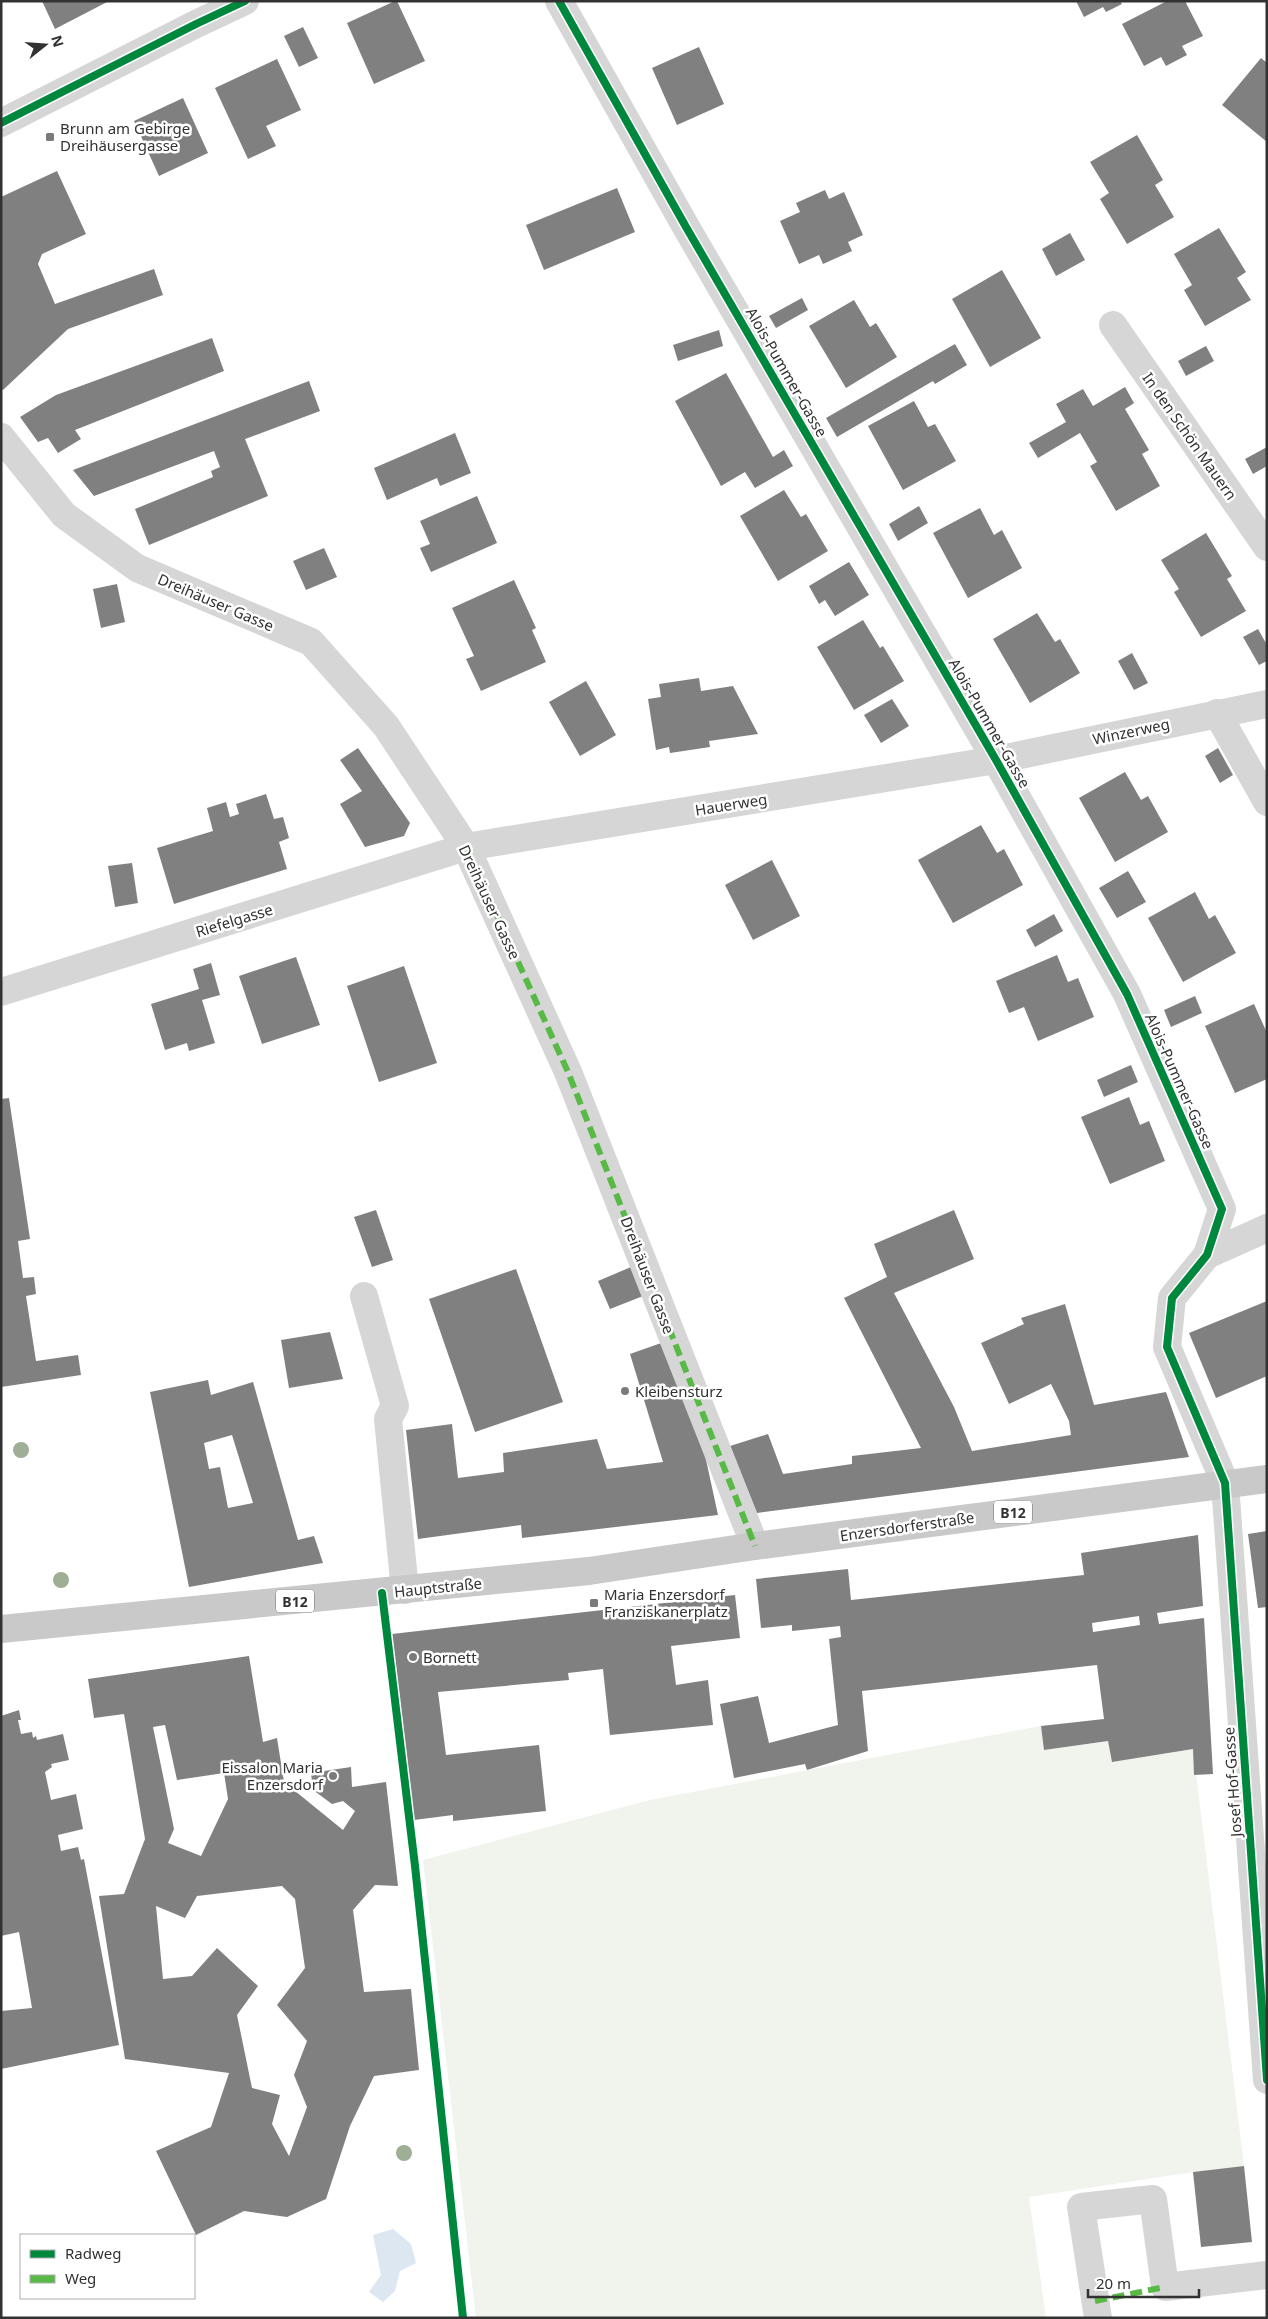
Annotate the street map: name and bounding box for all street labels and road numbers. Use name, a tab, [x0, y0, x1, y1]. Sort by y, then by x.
street label: Alois-Pummer-Gasse	[742, 304, 832, 440]
street label: In den Schön Mauern	[1138, 368, 1242, 504]
street label: Dreihäuser Gasse	[155, 569, 277, 635]
street label: Alois-Pummer-Gasse	[945, 655, 1035, 791]
street label: Winzerweg	[1091, 713, 1171, 749]
street label: Hauerweg	[693, 788, 769, 820]
street label: Dreihäuser Gasse	[455, 842, 525, 962]
street label: Riefelgasse	[193, 899, 275, 941]
street label: Alois-Pummer-Gasse	[1141, 1010, 1219, 1152]
street label: Dreihäuser Gasse	[616, 1214, 680, 1336]
road number: B12	[994, 1500, 1032, 1524]
street label: Enzersdorferstraße	[838, 1507, 976, 1545]
street label: Hauptstraße	[393, 1572, 483, 1602]
road number: B12	[276, 1590, 314, 1612]
street label: Josef Hof-Gasse	[1218, 1726, 1246, 1840]

